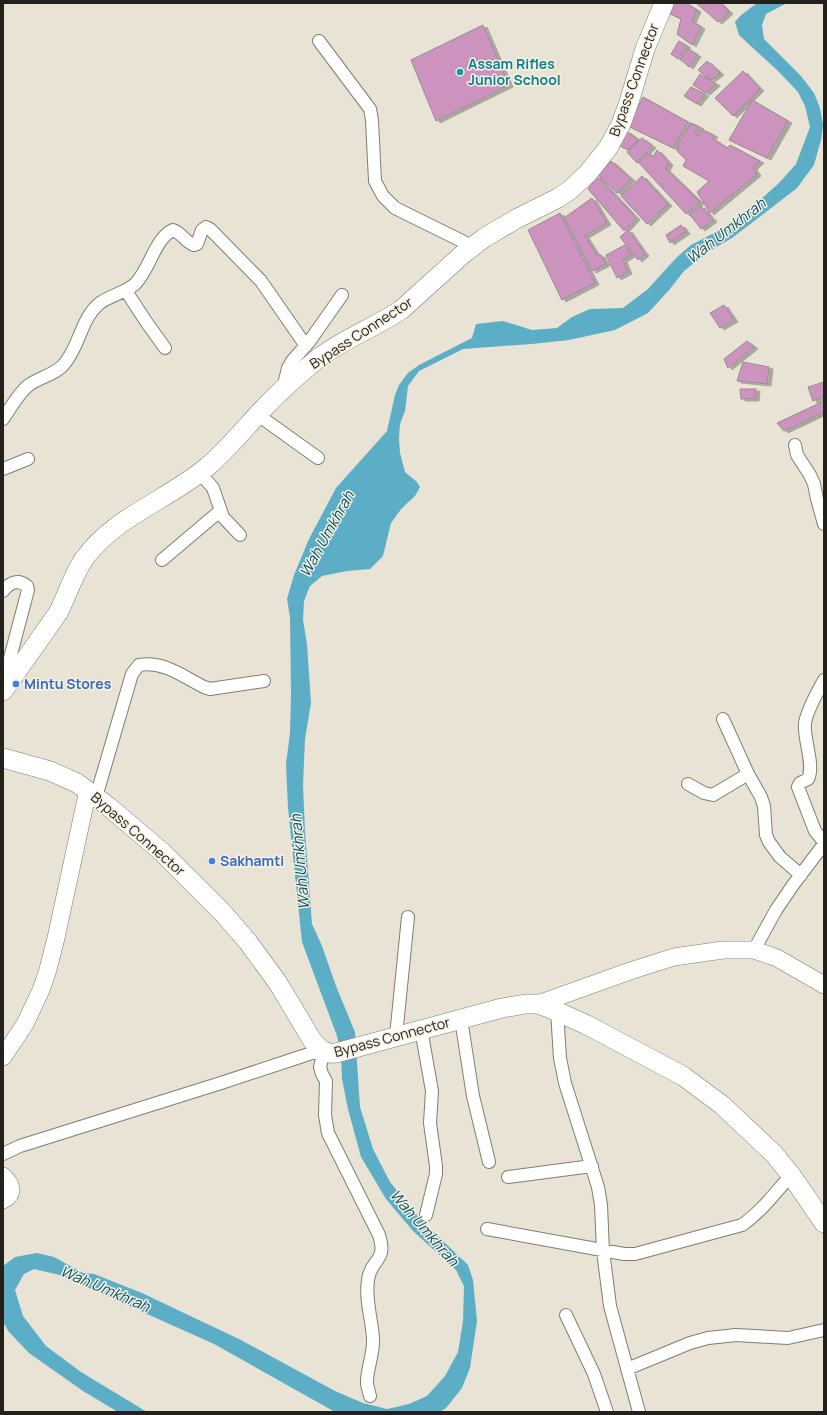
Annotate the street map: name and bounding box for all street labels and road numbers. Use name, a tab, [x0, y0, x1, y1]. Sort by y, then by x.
street label: Bypass Connector	[604, 21, 663, 139]
street label: Bypass Connector	[306, 292, 416, 373]
street label: Bypass Connector	[87, 787, 189, 880]
street label: Bypass Connector	[332, 1012, 452, 1061]

